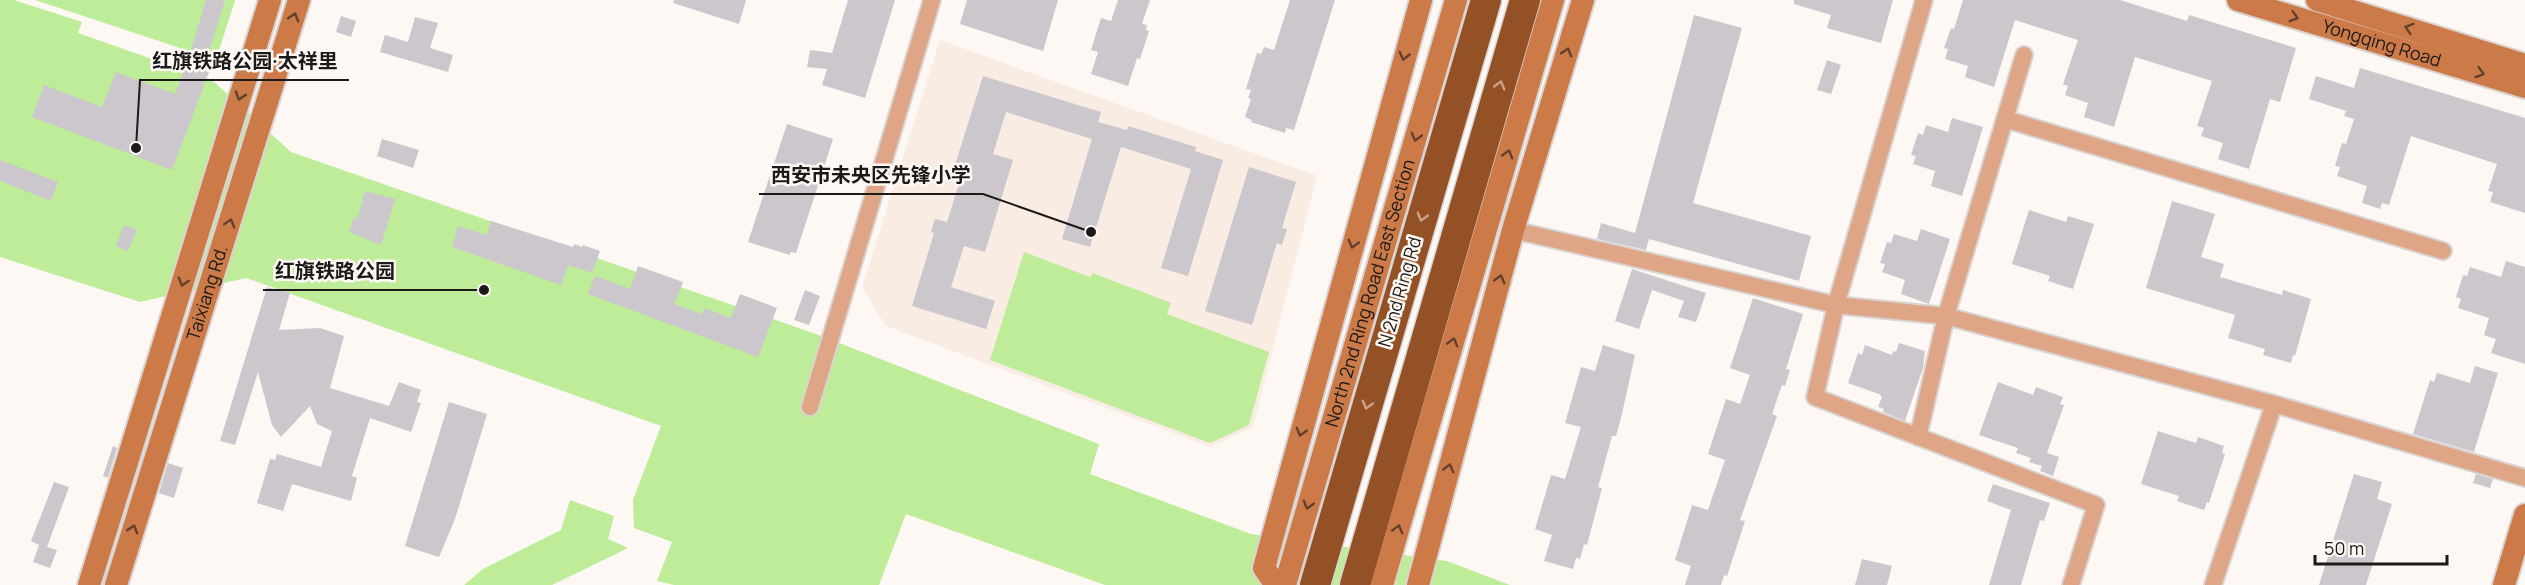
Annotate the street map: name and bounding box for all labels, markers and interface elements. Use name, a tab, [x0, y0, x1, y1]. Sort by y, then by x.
one-way arrow	[2288, 10, 2299, 22]
one-way arrow	[286, 12, 299, 23]
street label: Yongqing Road	[2319, 13, 2444, 72]
one-way arrow	[2404, 23, 2415, 36]
callout: 红旗铁路公园·太祥里	[140, 42, 349, 80]
text: 红旗铁路公园·太祥里	[152, 47, 338, 74]
one-way arrow	[1560, 47, 1572, 58]
one-way arrow	[1399, 50, 1411, 61]
one-way arrow	[2474, 66, 2485, 79]
one-way arrow	[1493, 80, 1506, 90]
one-way arrow	[235, 90, 247, 101]
one-way arrow	[1411, 131, 1423, 142]
one-way arrow	[1500, 150, 1513, 160]
callout: 西安市未央区先锋小学	[759, 156, 983, 194]
street label: North 2nd Ring Road East Section	[1319, 156, 1420, 430]
text: 西安市未央区先锋小学	[771, 161, 971, 188]
one-way arrow	[1417, 211, 1429, 222]
one-way arrow	[222, 218, 235, 229]
street label: N 2nd Ring Rd	[1372, 234, 1426, 350]
one-way arrow	[1347, 239, 1360, 249]
street label: Taixiang Rd.	[180, 242, 233, 343]
callout: 红旗铁路公园	[263, 252, 407, 290]
text: 红旗铁路公园	[275, 257, 395, 284]
one-way arrow	[1492, 274, 1505, 284]
one-way arrow	[178, 276, 190, 287]
one-way arrow	[1446, 337, 1458, 348]
one-way arrow	[1362, 399, 1374, 410]
one-way arrow	[1296, 426, 1308, 437]
one-way arrow	[1442, 463, 1454, 474]
one-way arrow	[1303, 499, 1315, 510]
one-way arrow	[126, 524, 139, 535]
one-way arrow	[1391, 524, 1403, 535]
scale bar	[2315, 528, 2447, 566]
text: 50 m	[2324, 536, 2364, 560]

